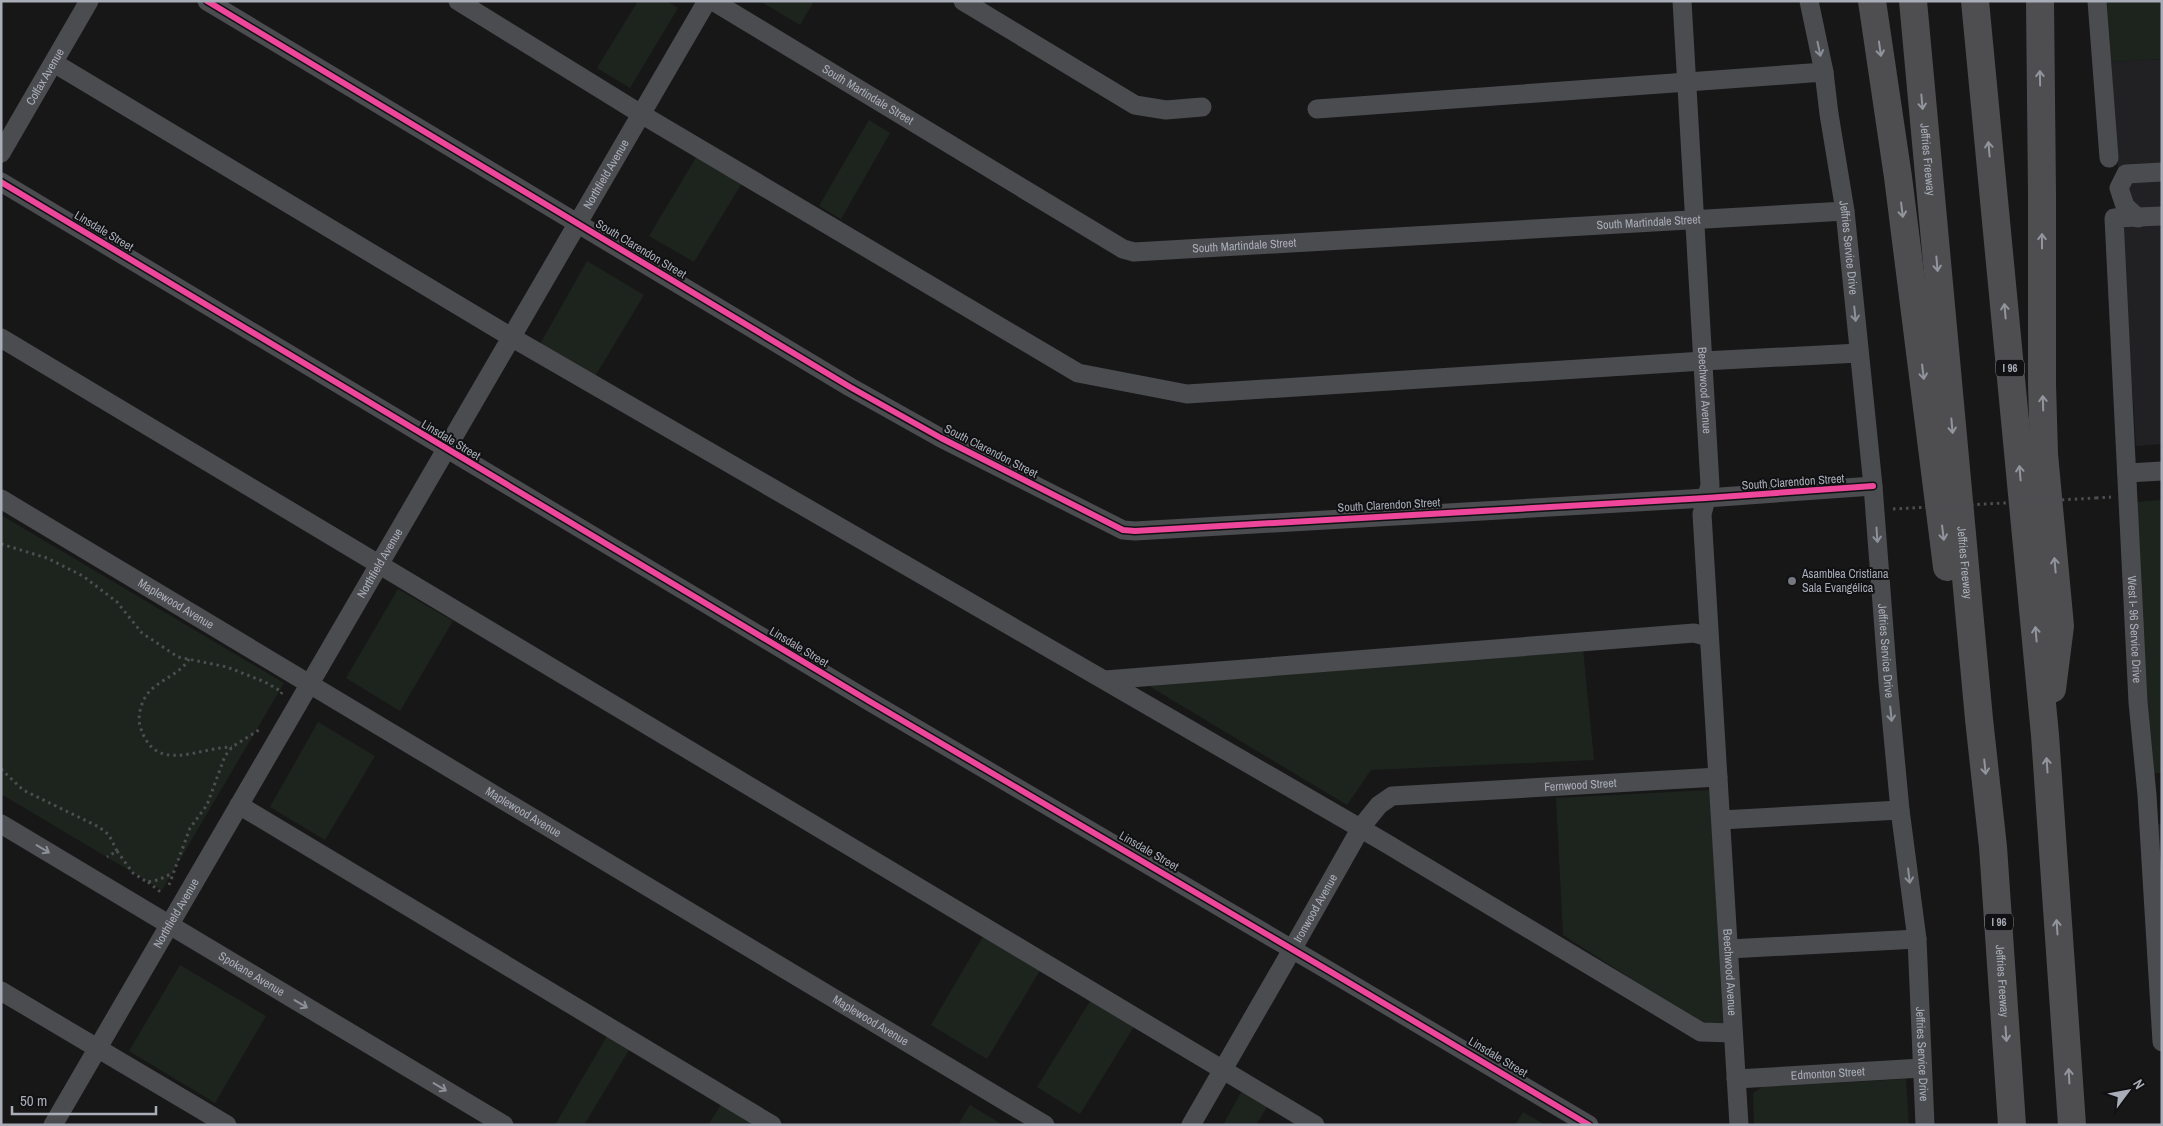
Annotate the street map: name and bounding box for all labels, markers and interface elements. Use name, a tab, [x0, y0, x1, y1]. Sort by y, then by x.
one-way arrow	[1815, 40, 1825, 56]
one-way arrow	[1875, 41, 1885, 57]
street label: Colfax Avenue	[22, 45, 68, 108]
street label: South Martindale Street	[819, 61, 917, 129]
one-way arrow	[2036, 71, 2045, 87]
one-way arrow	[1918, 94, 1927, 110]
street label: Jeffries Freeway	[1916, 122, 1939, 196]
street label: Northfield Avenue	[580, 136, 633, 212]
one-way arrow	[1985, 141, 1994, 157]
street label: Jeffries Service Drive	[1835, 199, 1861, 296]
one-way arrow	[1897, 202, 1907, 218]
street label: Linsdale Street	[72, 207, 137, 255]
street label: South Martindale Street	[1596, 211, 1701, 233]
street label: South Clarendon Street	[593, 216, 689, 282]
one-way arrow	[2037, 233, 2047, 250]
street label: South Martindale Street	[1192, 235, 1297, 257]
one-way arrow	[1932, 256, 1942, 272]
one-way arrow	[2000, 303, 2010, 319]
one-way arrow	[1850, 305, 1860, 321]
street label: Beechwood Avenue	[1694, 346, 1715, 434]
road number: I 96	[1996, 359, 2024, 376]
one-way arrow	[1918, 363, 1928, 379]
one-way arrow	[2038, 396, 2047, 412]
street label: Linsdale Street	[419, 416, 484, 464]
one-way arrow	[1947, 417, 1957, 433]
street label: South Clarendon Street	[942, 421, 1041, 482]
one-way arrow	[2015, 465, 2025, 481]
street label: South Clarendon Street	[1741, 470, 1845, 494]
street label: South Clarendon Street	[1337, 494, 1441, 516]
street label: Northfield Avenue	[353, 525, 406, 601]
one-way arrow	[1938, 525, 1948, 541]
street label: Jeffries Freeway	[1953, 526, 1976, 600]
one-way arrow	[1872, 527, 1881, 543]
one-way arrow	[2050, 558, 2060, 574]
place label: Asamblea Cristiana Sala Evangélica	[1801, 566, 1889, 596]
street label: Maplewood Avenue	[135, 575, 217, 633]
marker: Asamblea Cristiana Sala Evangélica	[1786, 575, 1798, 587]
street label: West I- 96 Service Drive	[2124, 575, 2145, 683]
street label: Jeffries Service Drive	[1874, 603, 1897, 699]
street label: Linsdale Street	[767, 623, 832, 671]
one-way arrow	[2031, 627, 2040, 643]
one-way arrow	[1886, 706, 1896, 722]
one-way arrow	[2042, 757, 2052, 773]
one-way arrow	[1980, 759, 1990, 775]
street label: Fernwood Street	[1544, 775, 1617, 795]
street label: Maplewood Avenue	[482, 783, 564, 841]
street label: Linsdale Street	[1116, 828, 1182, 875]
one-way arrow	[36, 845, 50, 855]
one-way arrow	[1904, 868, 1914, 884]
street label: Ironwood Avenue	[1290, 871, 1341, 945]
street label: Northfield Avenue	[150, 875, 203, 951]
road number: I 96	[1985, 914, 2013, 930]
one-way arrow	[2053, 920, 2062, 936]
street label: Beechwood Avenue	[1719, 928, 1740, 1016]
street label: Jeffries Freeway	[1992, 944, 2013, 1018]
street label: Spokane Avenue	[216, 948, 288, 1000]
street label: Maplewood Avenue	[830, 992, 912, 1049]
one-way arrow	[293, 999, 307, 1009]
street label: Jeffries Service Drive	[1912, 1006, 1932, 1102]
one-way arrow	[2002, 1026, 2011, 1042]
street label: Linsdale Street	[1466, 1033, 1531, 1081]
street label: Edmonton Street	[1790, 1063, 1866, 1084]
north arrow	[2103, 1066, 2153, 1116]
one-way arrow	[2064, 1068, 2073, 1084]
text: N	[2129, 1076, 2149, 1092]
one-way arrow	[433, 1082, 447, 1092]
scale bar	[12, 1084, 156, 1116]
text: 50 m	[20, 1090, 47, 1111]

